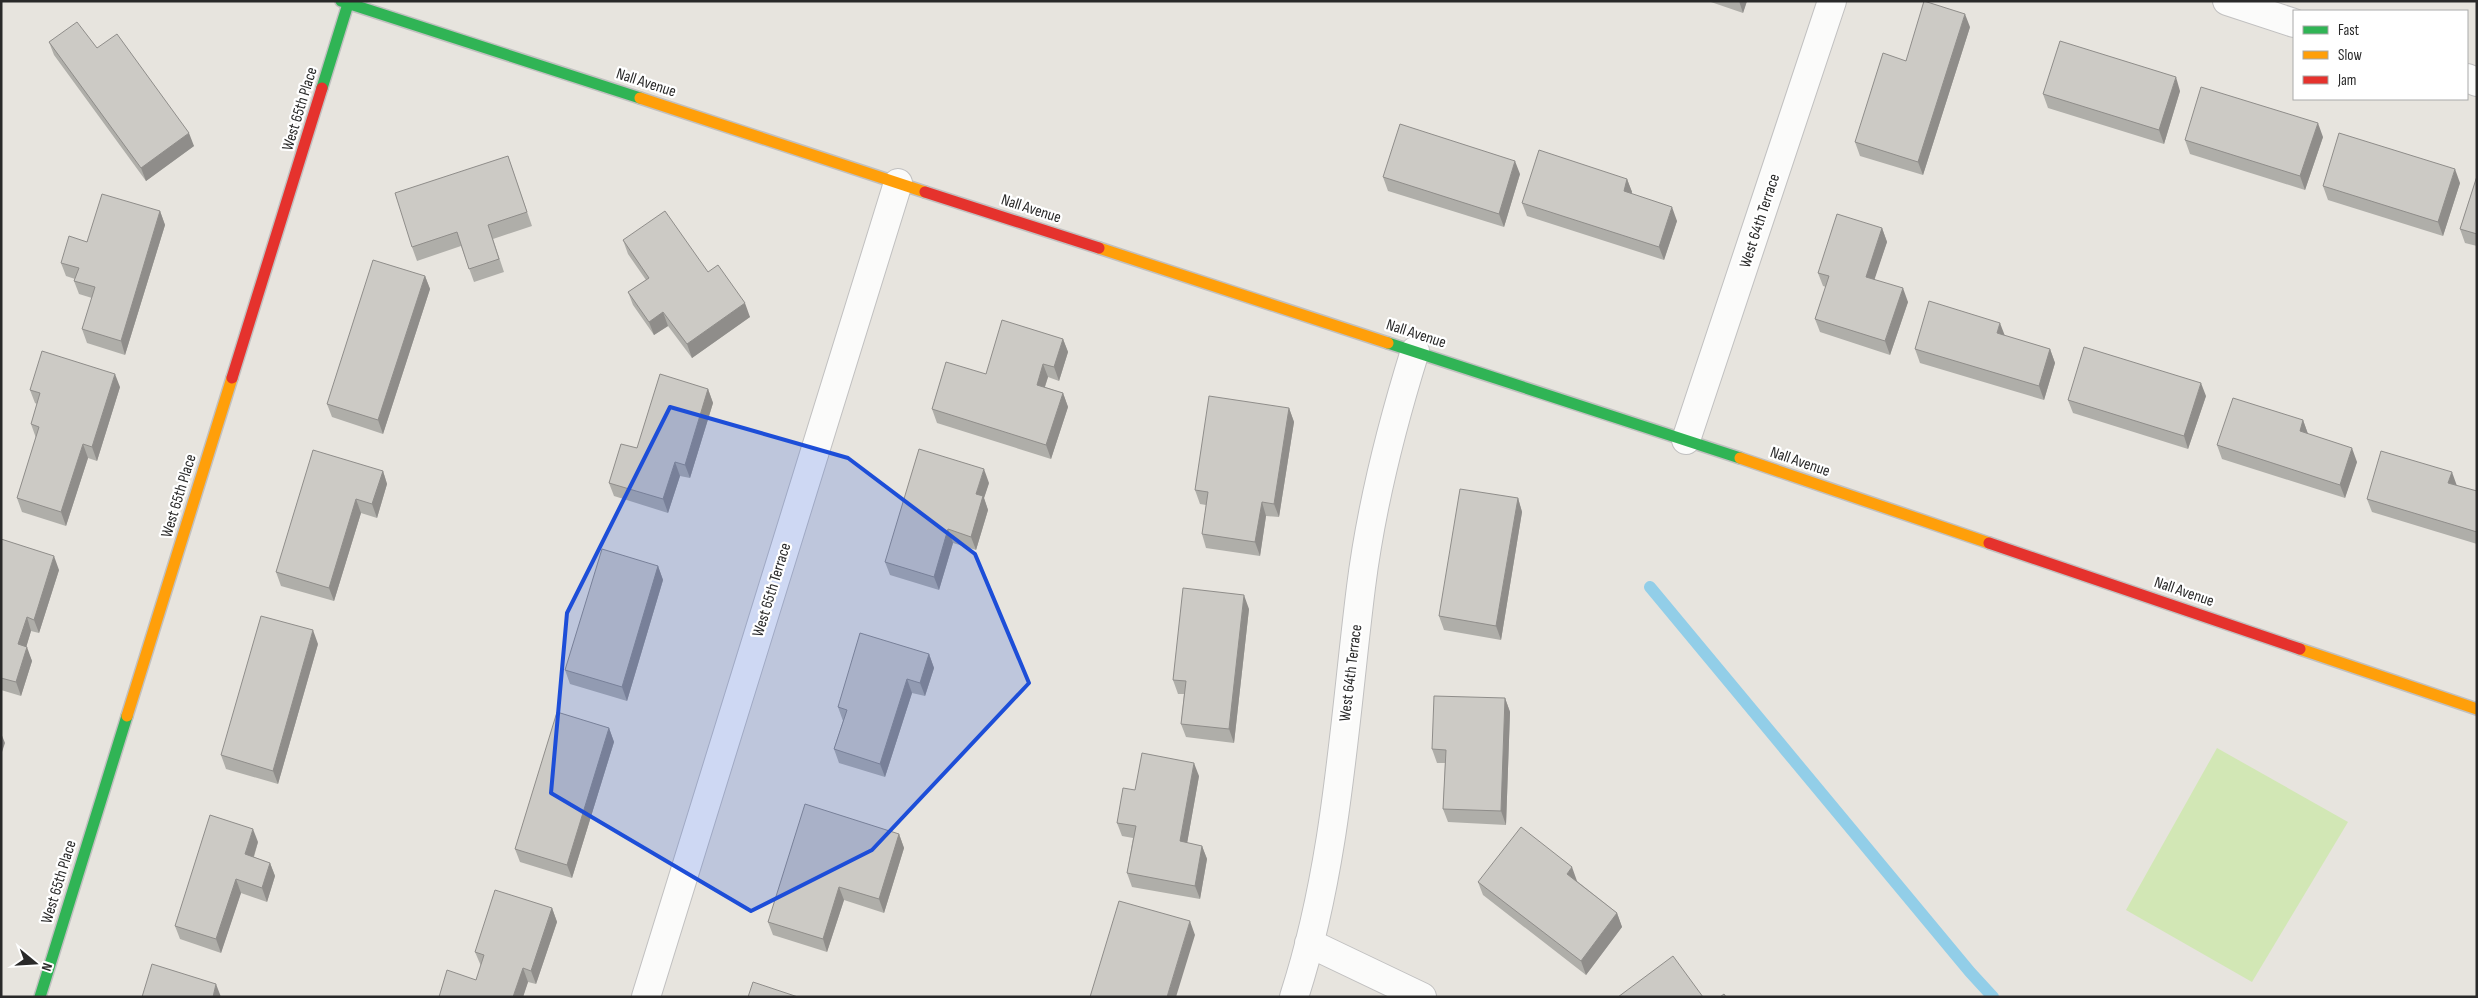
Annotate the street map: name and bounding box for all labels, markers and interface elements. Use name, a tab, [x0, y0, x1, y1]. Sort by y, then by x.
legend	[2293, 10, 2468, 100]
text: Fast	[2338, 21, 2360, 40]
text: Slow	[2338, 46, 2362, 65]
street label: Nall Avenue	[614, 64, 678, 102]
street label: West 65th Place	[278, 65, 322, 153]
text: Jam	[2337, 71, 2356, 90]
street label: West 64th Terrace	[1736, 172, 1784, 270]
street label: Nall Avenue	[999, 190, 1063, 228]
street label: Nall Avenue	[1384, 315, 1448, 353]
street label: Nall Avenue	[1768, 443, 1832, 481]
street label: West 65th Place	[157, 452, 201, 540]
street label: West 65th Terrace	[749, 541, 795, 639]
street label: Nall Avenue	[2152, 573, 2216, 611]
street label: West 64th Terrace	[1336, 623, 1366, 723]
street label: West 65th Place	[37, 838, 81, 926]
north arrow	[10, 938, 60, 988]
text: N	[38, 961, 56, 973]

